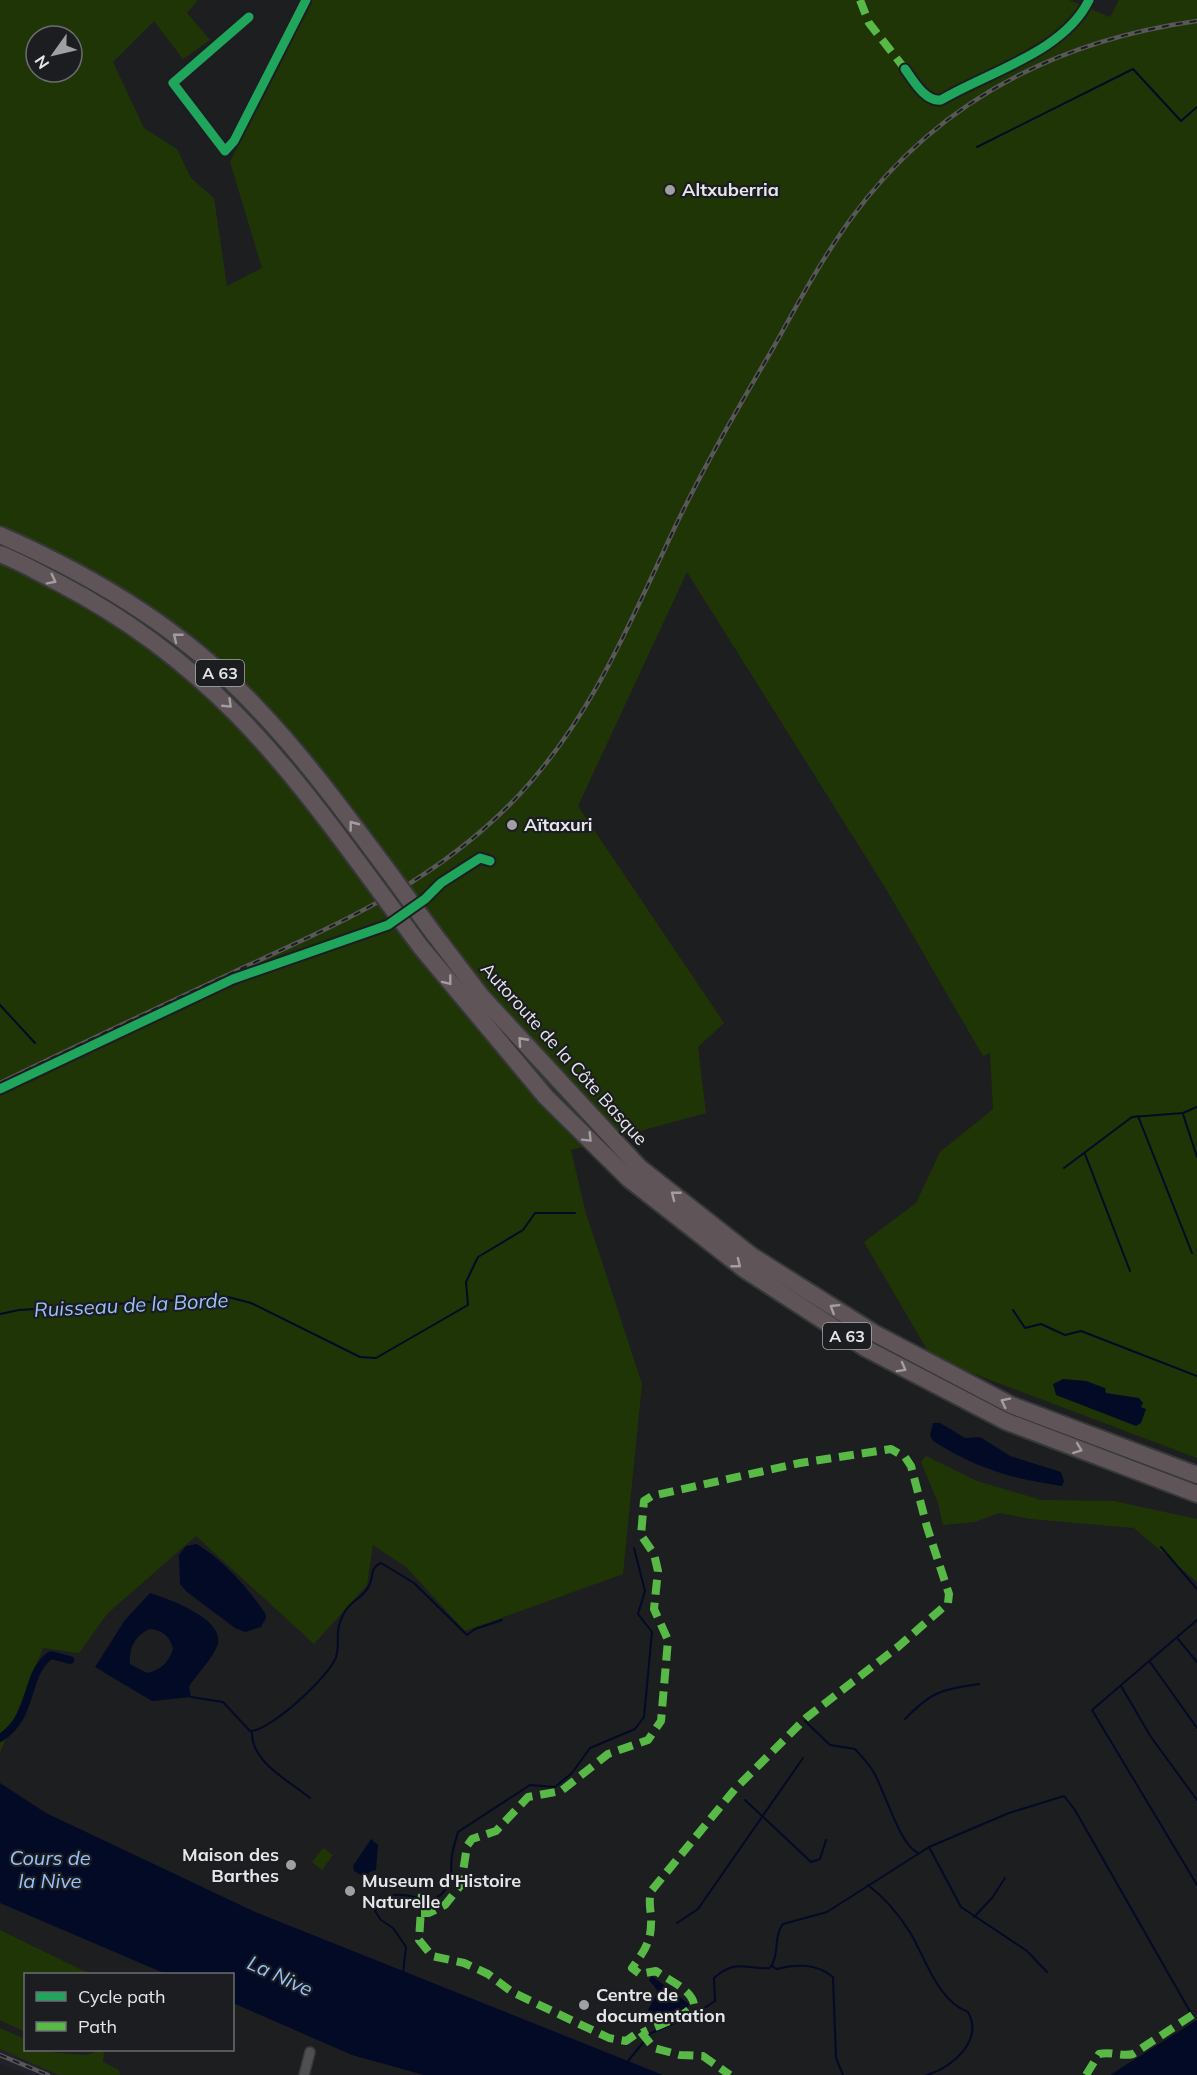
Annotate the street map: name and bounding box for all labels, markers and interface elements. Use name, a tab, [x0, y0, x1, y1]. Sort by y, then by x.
north arrow	[24, 24, 84, 84]
text: N	[30, 52, 53, 73]
place label: Altxuberria	[682, 178, 779, 201]
marker: Altxuberria	[663, 183, 677, 197]
one-way arrow	[46, 573, 57, 584]
one-way arrow	[173, 633, 184, 644]
road number: A 63	[196, 660, 244, 686]
one-way arrow	[221, 697, 231, 708]
place label: Aïtaxuri	[524, 813, 593, 836]
marker: Aïtaxuri	[505, 818, 519, 832]
one-way arrow	[349, 820, 360, 831]
street label: Autoroute de la Côte Basque	[476, 957, 653, 1150]
one-way arrow	[441, 975, 452, 986]
one-way arrow	[518, 1037, 529, 1048]
one-way arrow	[580, 1131, 591, 1142]
one-way arrow	[671, 1192, 682, 1203]
one-way arrow	[730, 1256, 741, 1267]
water label: Ruisseau de la Borde	[33, 1287, 229, 1322]
one-way arrow	[830, 1304, 841, 1315]
road number: A 63	[823, 1323, 871, 1349]
one-way arrow	[895, 1361, 906, 1372]
one-way arrow	[1001, 1398, 1011, 1409]
one-way arrow	[1072, 1442, 1083, 1454]
place label: Maison des Barthes	[182, 1843, 279, 1887]
water label: Cours de la Nive	[9, 1845, 91, 1893]
marker: Maison des Barthes	[284, 1858, 298, 1872]
place label: Museum d'Histoire Naturelle	[362, 1869, 521, 1913]
marker: Museum d'Histoire Naturelle	[343, 1884, 357, 1898]
water label: La Nive	[244, 1950, 317, 2002]
legend	[24, 1973, 234, 2051]
place label: Centre de documentation	[596, 1983, 726, 2027]
text: Cycle path	[78, 1985, 165, 2008]
marker: Centre de documentation	[577, 1998, 591, 2012]
text: Path	[78, 2015, 117, 2038]

